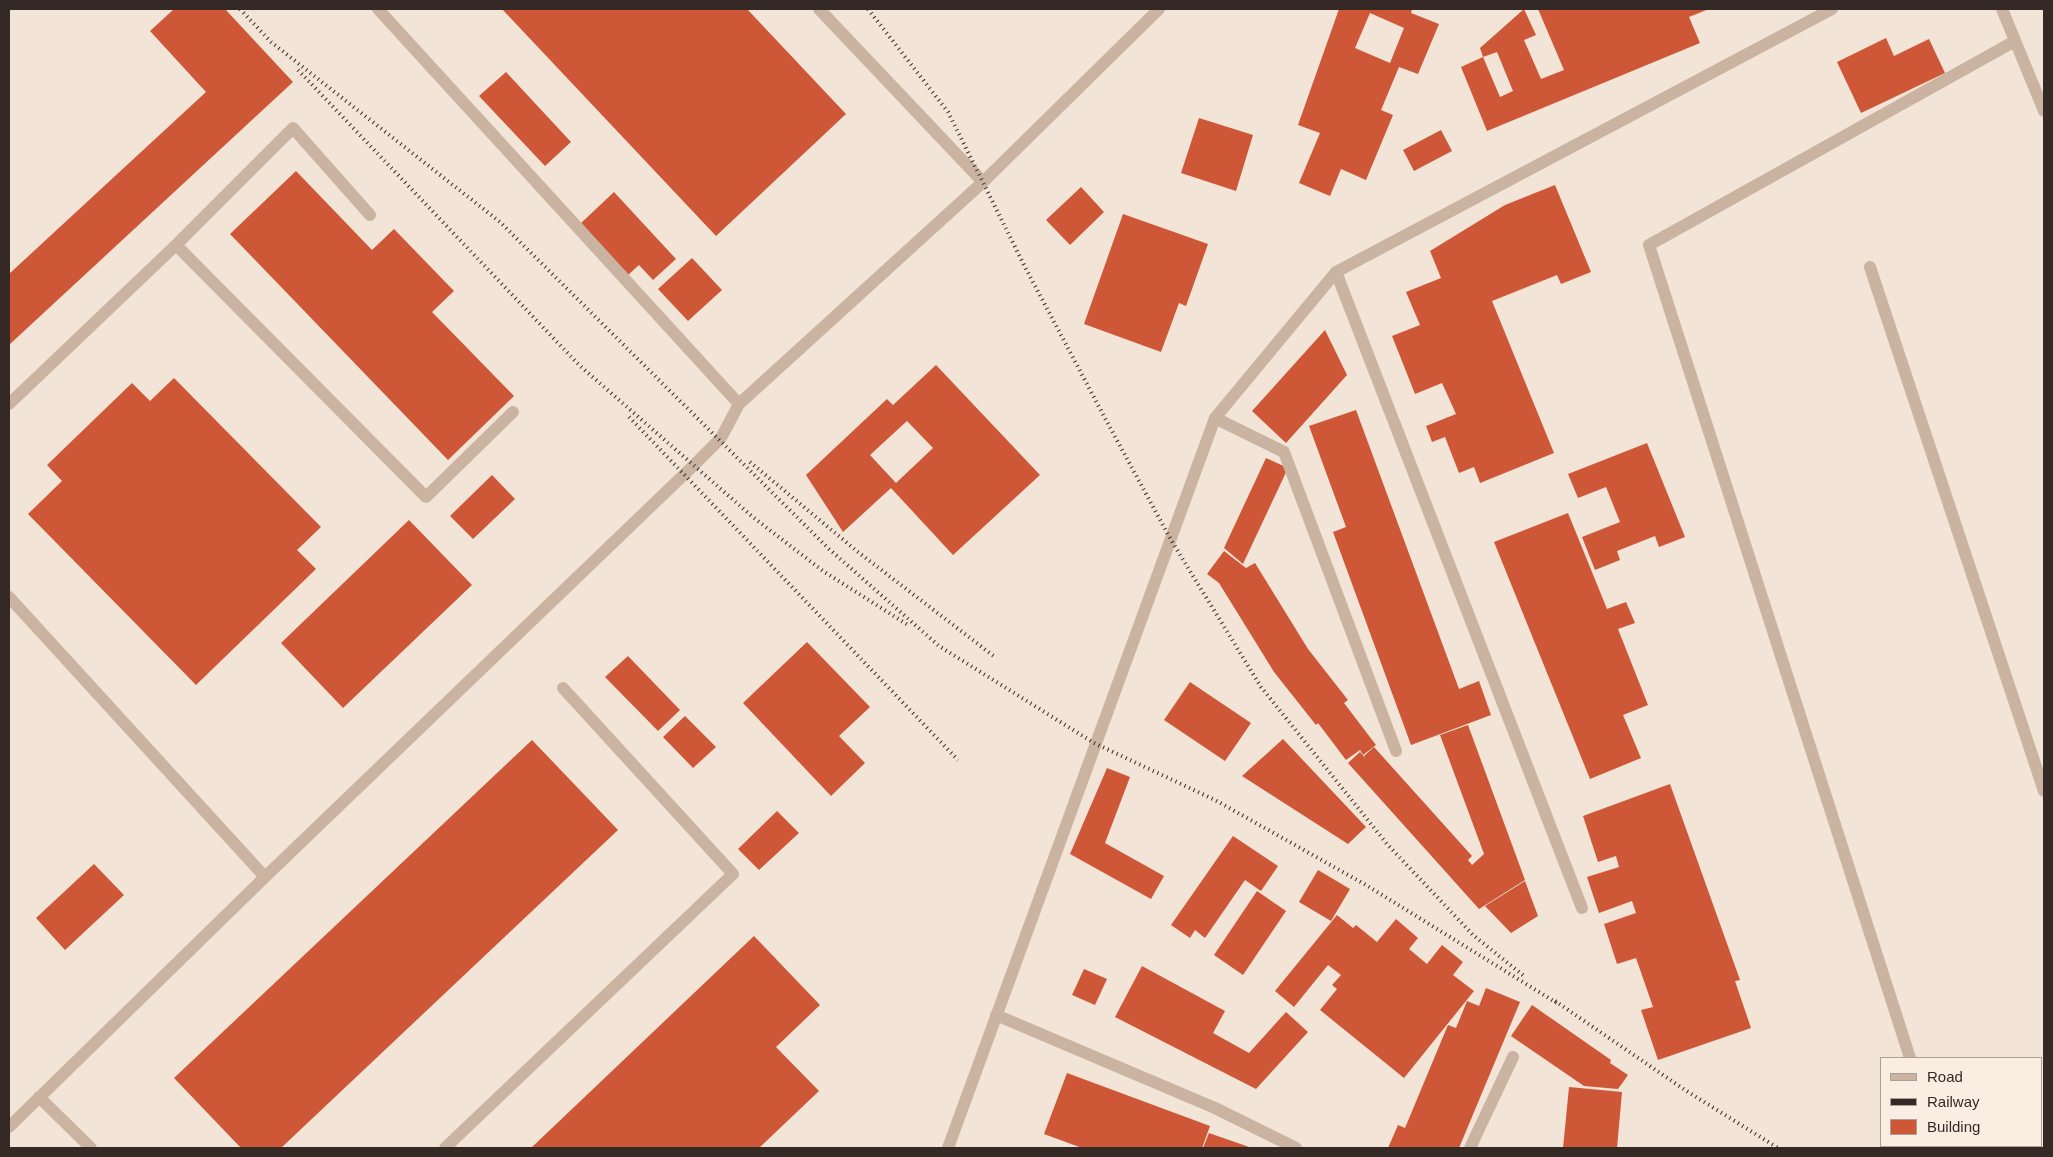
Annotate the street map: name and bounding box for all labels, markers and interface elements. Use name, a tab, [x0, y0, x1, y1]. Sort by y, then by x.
legend	[1880, 1057, 2043, 1147]
text: Road	[1927, 1068, 1963, 1085]
text: Railway	[1927, 1093, 1980, 1110]
text: Building	[1927, 1118, 1980, 1135]

